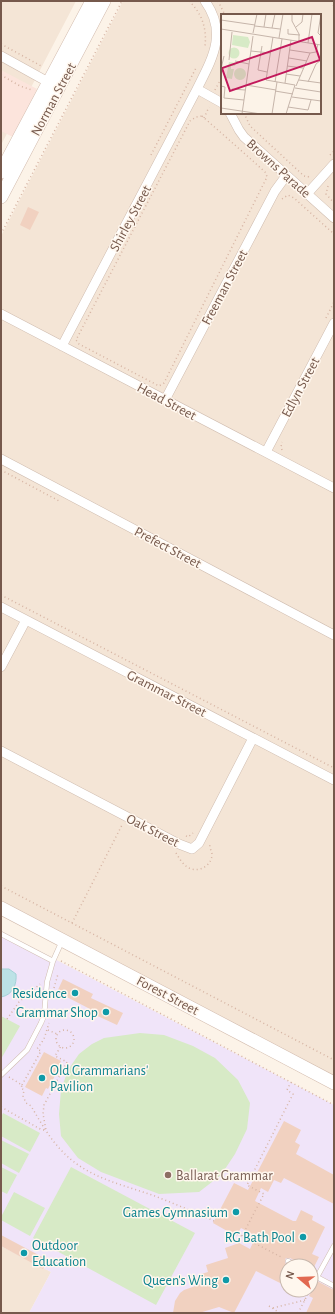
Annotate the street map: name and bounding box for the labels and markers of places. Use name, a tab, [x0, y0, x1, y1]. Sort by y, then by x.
place label: Residence	[12, 987, 67, 1001]
marker: Residence	[70, 988, 80, 998]
place label: Grammar Shop	[16, 1006, 98, 1020]
marker: Grammar Shop	[101, 1007, 111, 1017]
place label: Old Grammarians' Pavilion	[50, 1064, 148, 1094]
marker: Old Grammarians' Pavilion	[37, 1073, 47, 1083]
place label: Ballarat Grammar	[176, 1169, 273, 1183]
marker: Ballarat Grammar	[163, 1170, 173, 1180]
place label: Games Gymnasium	[123, 1206, 228, 1220]
marker: Games Gymnasium	[231, 1207, 241, 1217]
place label: RG Bath Pool	[225, 1231, 295, 1245]
marker: RG Bath Pool	[298, 1232, 308, 1242]
place label: Outdoor Education	[32, 1239, 86, 1269]
marker: Outdoor Education	[19, 1248, 29, 1258]
place label: Queen's Wing	[143, 1274, 218, 1288]
marker: Queen's Wing	[221, 1275, 231, 1285]

